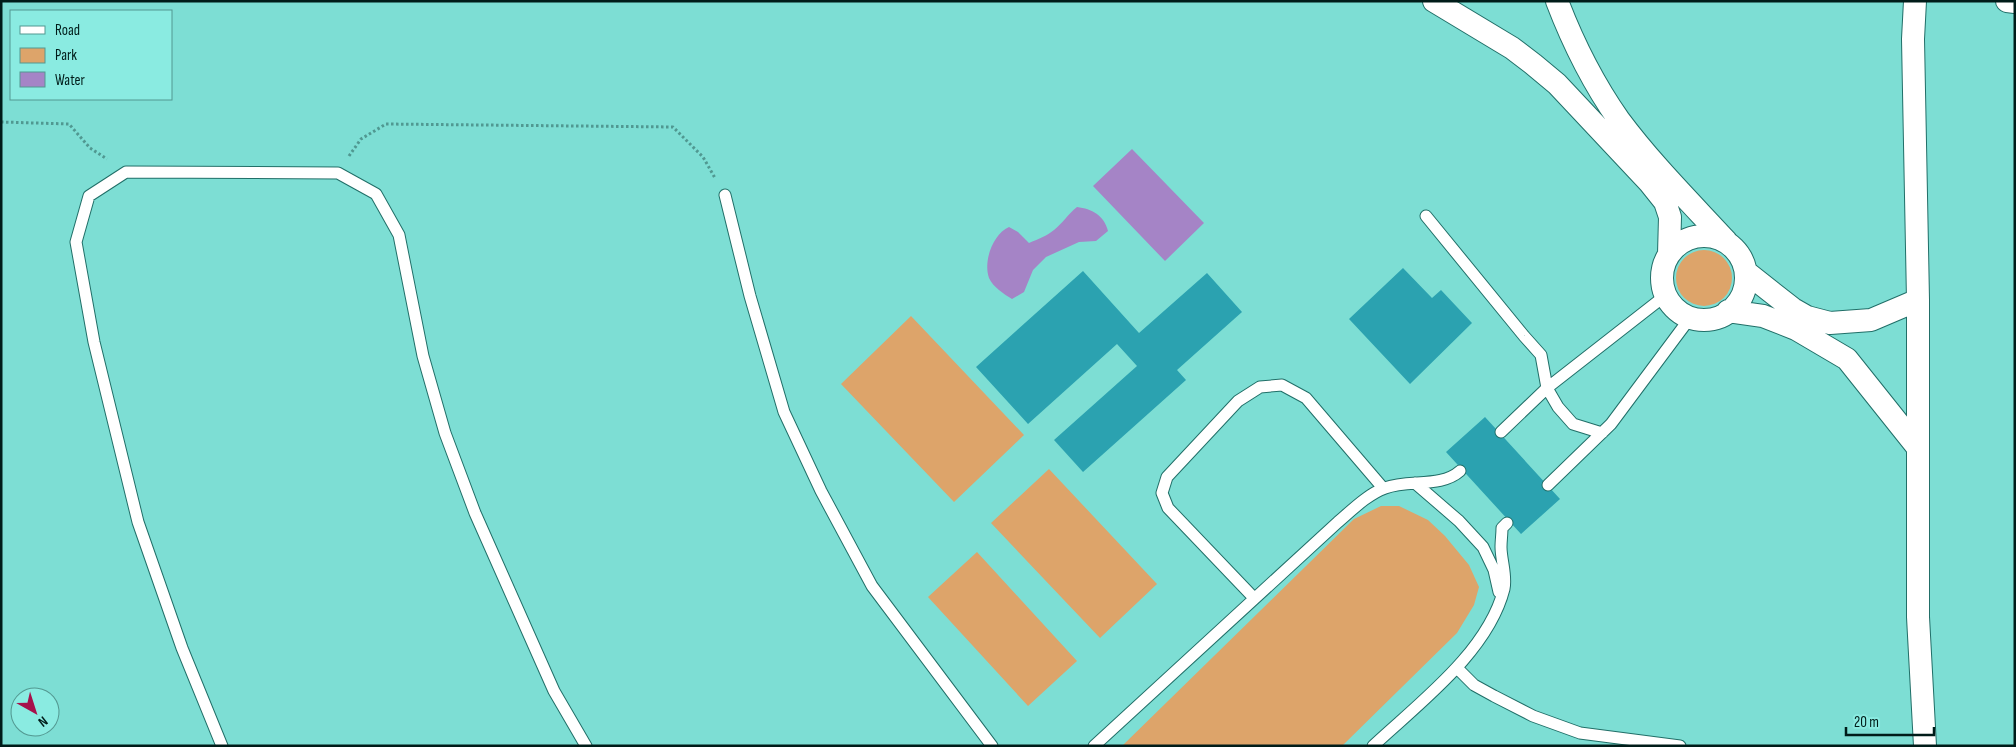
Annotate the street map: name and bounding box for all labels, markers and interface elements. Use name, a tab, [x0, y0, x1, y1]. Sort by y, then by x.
legend	[10, 10, 172, 100]
text: Road	[55, 21, 80, 40]
text: Park	[55, 46, 77, 65]
text: Water	[55, 71, 86, 90]
north arrow	[10, 687, 60, 737]
scale bar	[1846, 704, 1934, 736]
text: N	[35, 713, 51, 731]
text: 20 m	[1854, 713, 1879, 732]

